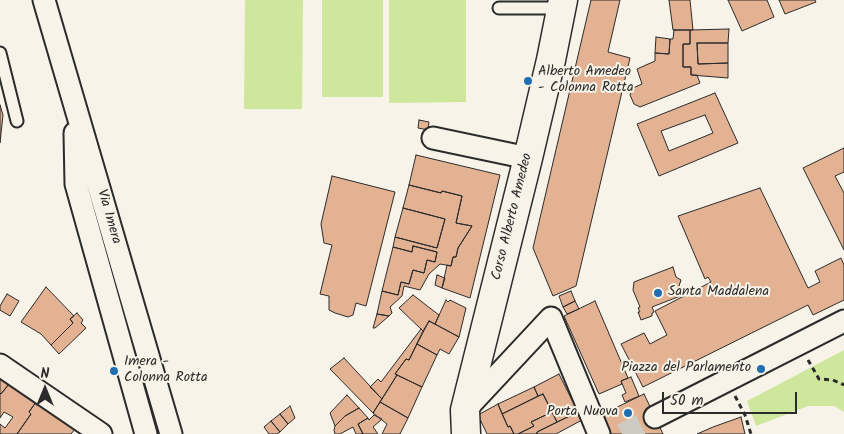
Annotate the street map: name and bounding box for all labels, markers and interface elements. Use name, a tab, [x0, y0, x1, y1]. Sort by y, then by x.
place label: Alberto Amedeo - Colonna Rotta	[538, 65, 634, 98]
marker: Alberto Amedeo - Colonna Rotta	[522, 75, 534, 87]
street label: Corso Alberto Amedeo	[489, 152, 537, 282]
street label: Via Imera	[92, 188, 124, 246]
place label: Santa Maddalena	[668, 285, 769, 301]
marker: Santa Maddalena	[652, 287, 664, 299]
place label: Imera - Colonna Rotta	[124, 355, 208, 388]
place label: Piazza del Parlamento	[621, 361, 751, 377]
text: N	[41, 363, 49, 385]
marker: Piazza del Parlamento	[755, 363, 767, 375]
north arrow	[20, 364, 70, 414]
marker: Imera - Colonna Rotta	[108, 365, 120, 377]
scale bar	[664, 382, 799, 414]
text: 50 m	[670, 389, 704, 413]
place label: Porta Nuova	[547, 405, 618, 421]
marker: Porta Nuova	[622, 407, 634, 419]

